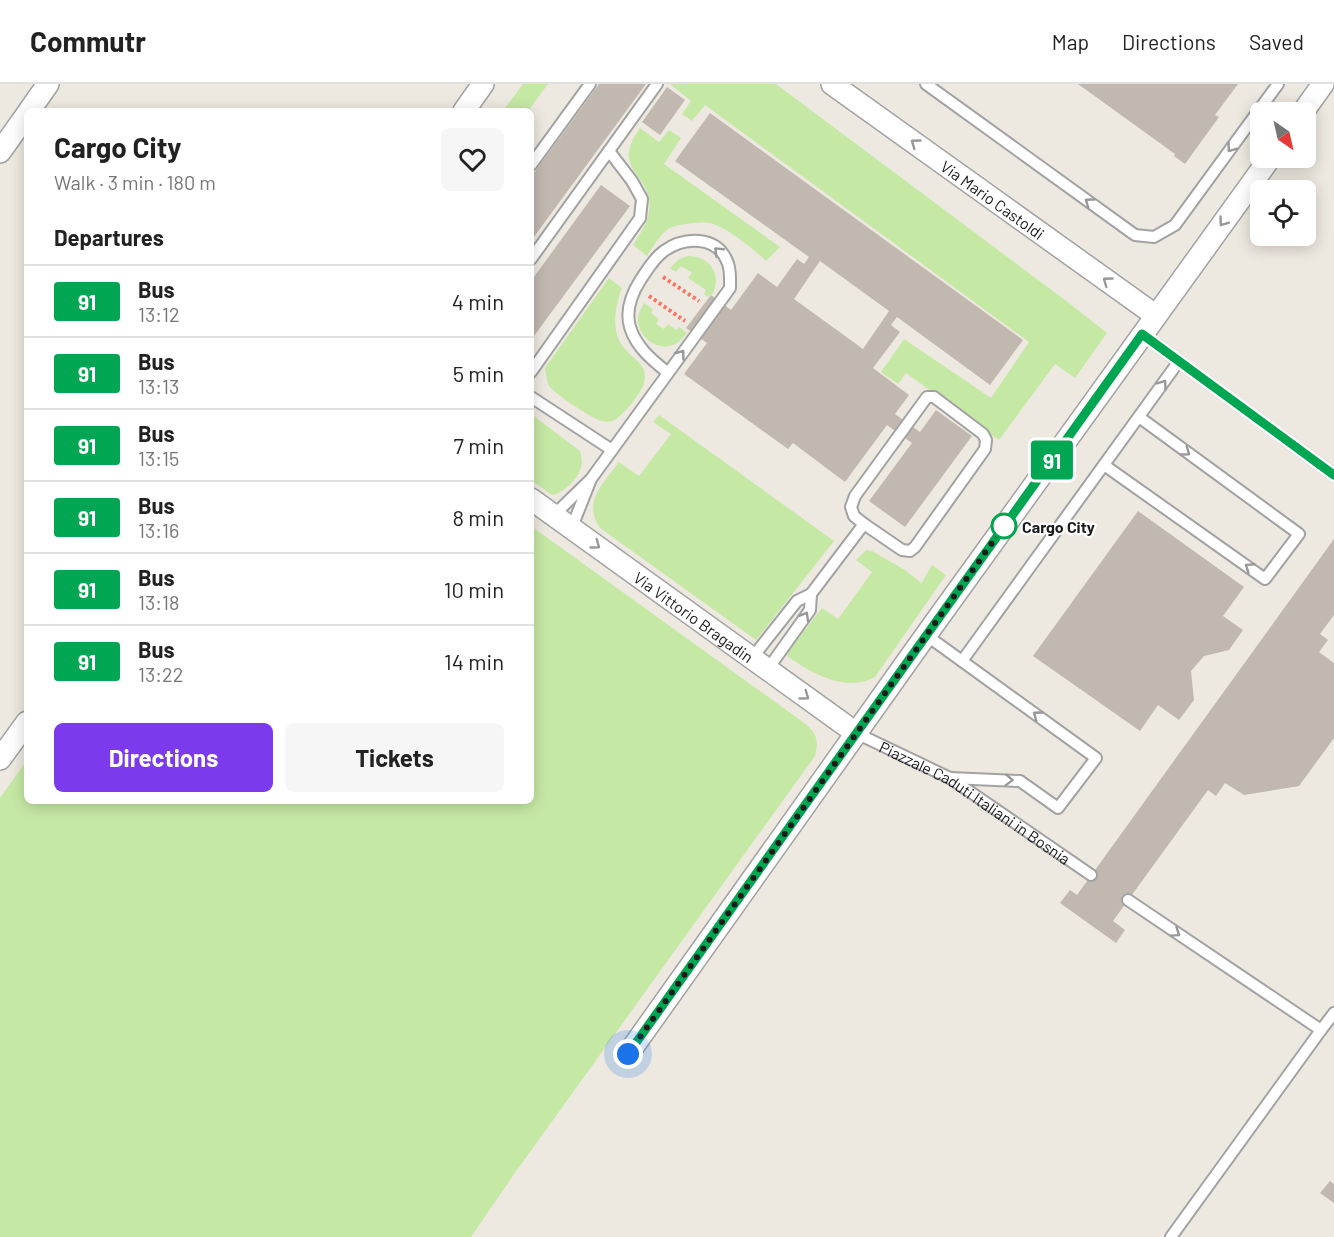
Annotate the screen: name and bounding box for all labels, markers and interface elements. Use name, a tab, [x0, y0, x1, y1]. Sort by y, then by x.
text: Commutr	[30, 24, 146, 58]
text: Map	[1052, 29, 1089, 54]
text: Directions	[1122, 29, 1216, 54]
text: Saved	[1249, 29, 1304, 54]
north arrow	[1250, 102, 1316, 168]
map controls	[1250, 102, 1316, 246]
button: heart	[441, 128, 504, 191]
text: Cargo City	[54, 130, 182, 164]
one-way arrow	[910, 139, 921, 150]
one-way arrow	[1227, 142, 1238, 153]
street label: Via Mario Castoldi	[938, 156, 1049, 243]
text: Walk · 3 min · 180 m	[54, 170, 216, 194]
button: locate	[1250, 180, 1316, 246]
one-way arrow	[1085, 198, 1096, 209]
one-way arrow	[1219, 215, 1230, 226]
text: Departures	[54, 224, 164, 250]
one-way arrow	[714, 247, 725, 258]
text: Bus	[138, 276, 175, 302]
one-way arrow	[1103, 277, 1114, 288]
text: 4 min	[452, 288, 504, 314]
text: 91	[78, 289, 96, 314]
text: 13:12	[138, 302, 180, 326]
text: Bus	[138, 348, 175, 374]
one-way arrow	[674, 349, 685, 360]
text: 5 min	[453, 360, 504, 386]
text: 91	[78, 361, 96, 386]
text: 13:13	[138, 374, 179, 398]
one-way arrow	[1156, 379, 1167, 390]
text: Bus	[138, 420, 175, 446]
text: 7 min	[454, 432, 504, 458]
text: 91	[78, 433, 96, 458]
line badge: 91	[1025, 440, 1079, 479]
one-way arrow	[1179, 445, 1190, 456]
text: 13:15	[138, 446, 179, 470]
text: 91	[1043, 448, 1061, 473]
text: Bus	[138, 492, 175, 518]
text: 8 min	[452, 504, 504, 530]
text: 91	[78, 505, 96, 530]
marker: Cargo City	[991, 513, 1017, 539]
place label: Cargo City	[1022, 517, 1095, 536]
text: 13:16	[138, 518, 179, 542]
one-way arrow	[590, 538, 601, 549]
one-way arrow	[1244, 563, 1255, 574]
text: Bus	[138, 564, 175, 590]
street label: Via Vittorio Bragadin	[631, 567, 758, 666]
text: 10 min	[444, 576, 504, 602]
text: 91	[78, 577, 96, 602]
text: 13:18	[138, 590, 180, 614]
one-way arrow	[797, 612, 809, 622]
text: Bus	[138, 636, 175, 662]
text: 14 min	[444, 648, 504, 674]
text: 91	[78, 649, 96, 674]
text: 13:22	[138, 662, 184, 686]
one-way arrow	[799, 689, 810, 700]
one-way arrow	[1032, 711, 1043, 722]
button: Directions	[54, 723, 273, 792]
button: Tickets	[285, 723, 504, 792]
street label: Piazzale Caduti Italiani in Bosnia	[877, 736, 1074, 868]
one-way arrow	[1004, 774, 1013, 787]
one-way arrow	[1170, 926, 1181, 937]
your location	[613, 1039, 643, 1069]

